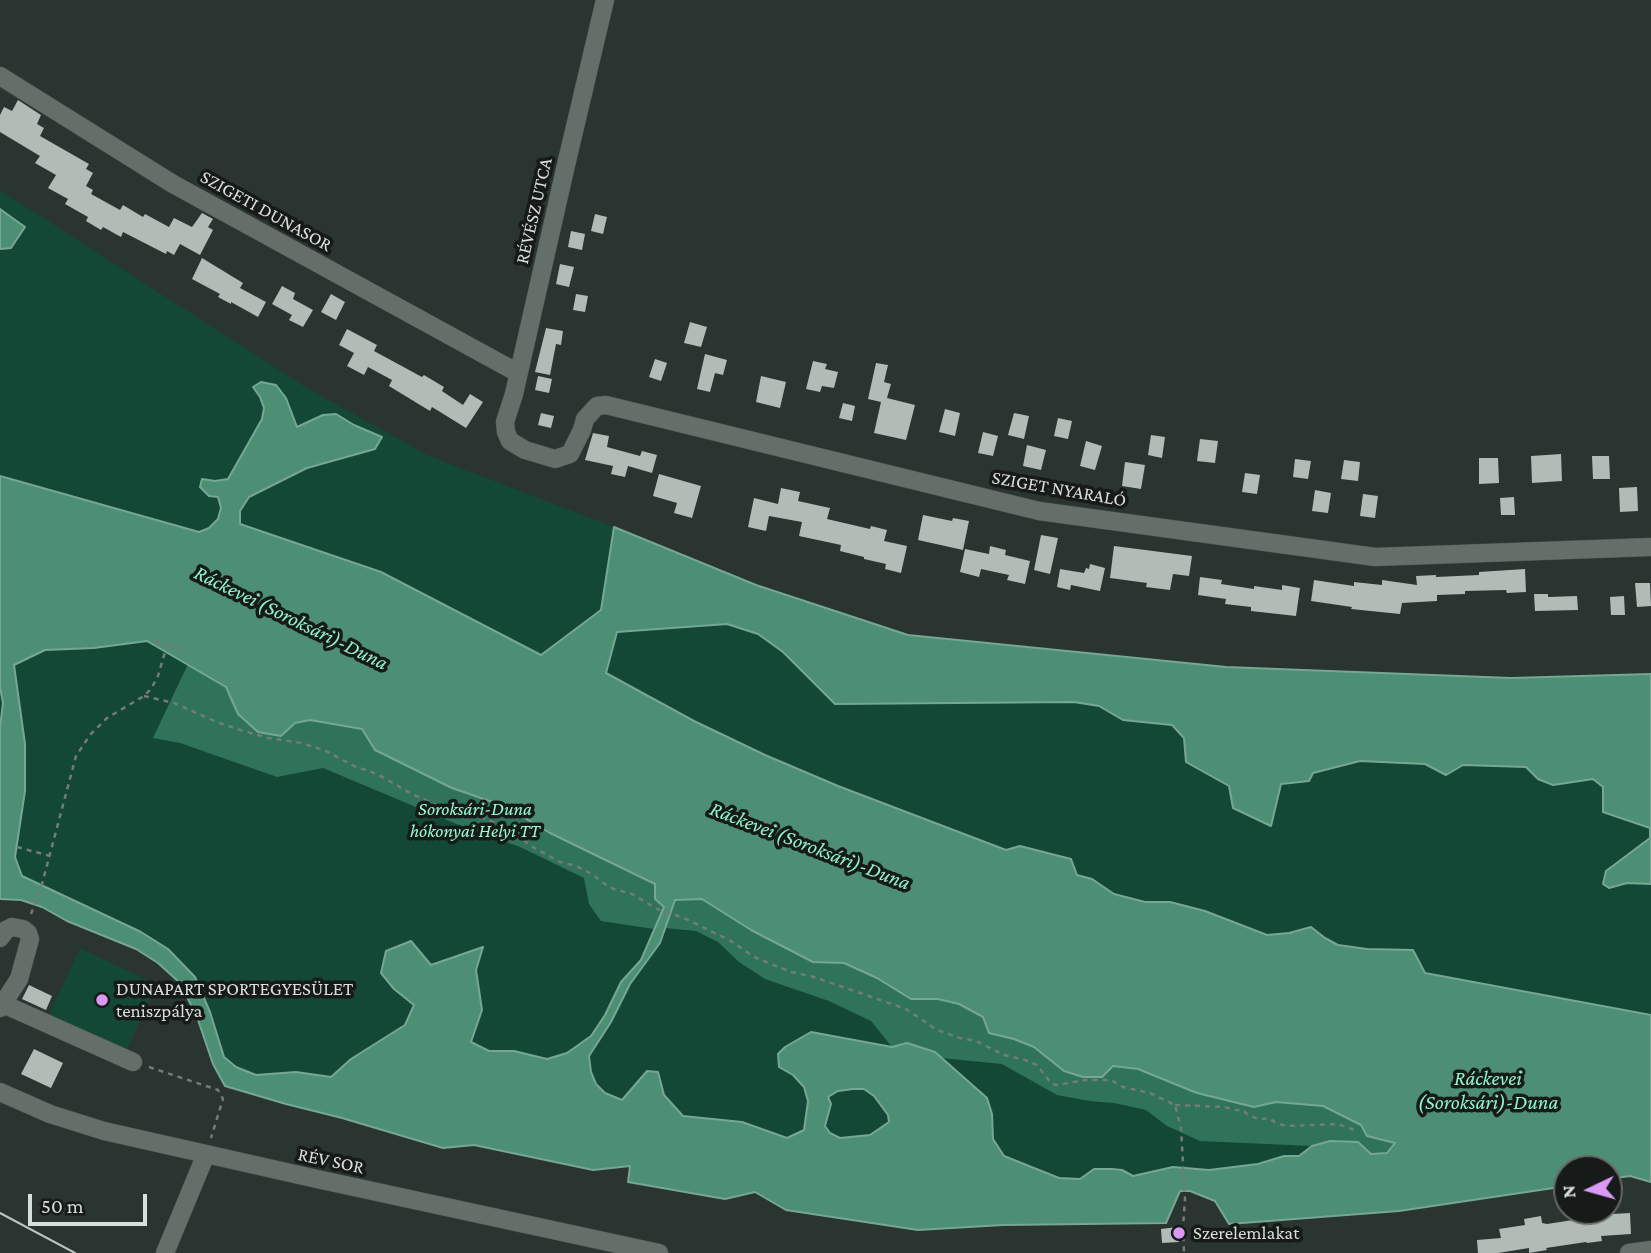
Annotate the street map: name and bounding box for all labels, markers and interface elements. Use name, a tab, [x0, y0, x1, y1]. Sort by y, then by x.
street label: RÉVÉSZ UTCA	[511, 156, 557, 266]
street label: SZIGETI DUNASOR	[196, 165, 336, 257]
street label: SZIGET NYARALÓ	[990, 466, 1128, 512]
water label: Ráckevei (Soroksári)-Duna	[190, 560, 392, 676]
water label: Ráckevei (Soroksári)-Duna	[706, 796, 914, 896]
park label: Soroksári-Duna hókonyai Helyi TT	[410, 798, 540, 842]
place label: DUNAPART SPORTEGYESÜLET teniszpálya	[116, 978, 353, 1022]
marker: DUNAPART SPORTEGYESÜLET teniszpálya	[94, 992, 110, 1008]
water label: Ráckevei (Soroksári)-Duna	[1418, 1066, 1558, 1116]
street label: RÉV SOR	[296, 1143, 366, 1179]
north arrow	[1553, 1155, 1623, 1225]
scale bar	[32, 1180, 150, 1224]
text: N	[1558, 1184, 1580, 1199]
text: 50 m	[41, 1194, 84, 1218]
place label: Szerelemlakat	[1193, 1222, 1299, 1244]
marker: Szerelemlakat	[1171, 1225, 1187, 1241]

